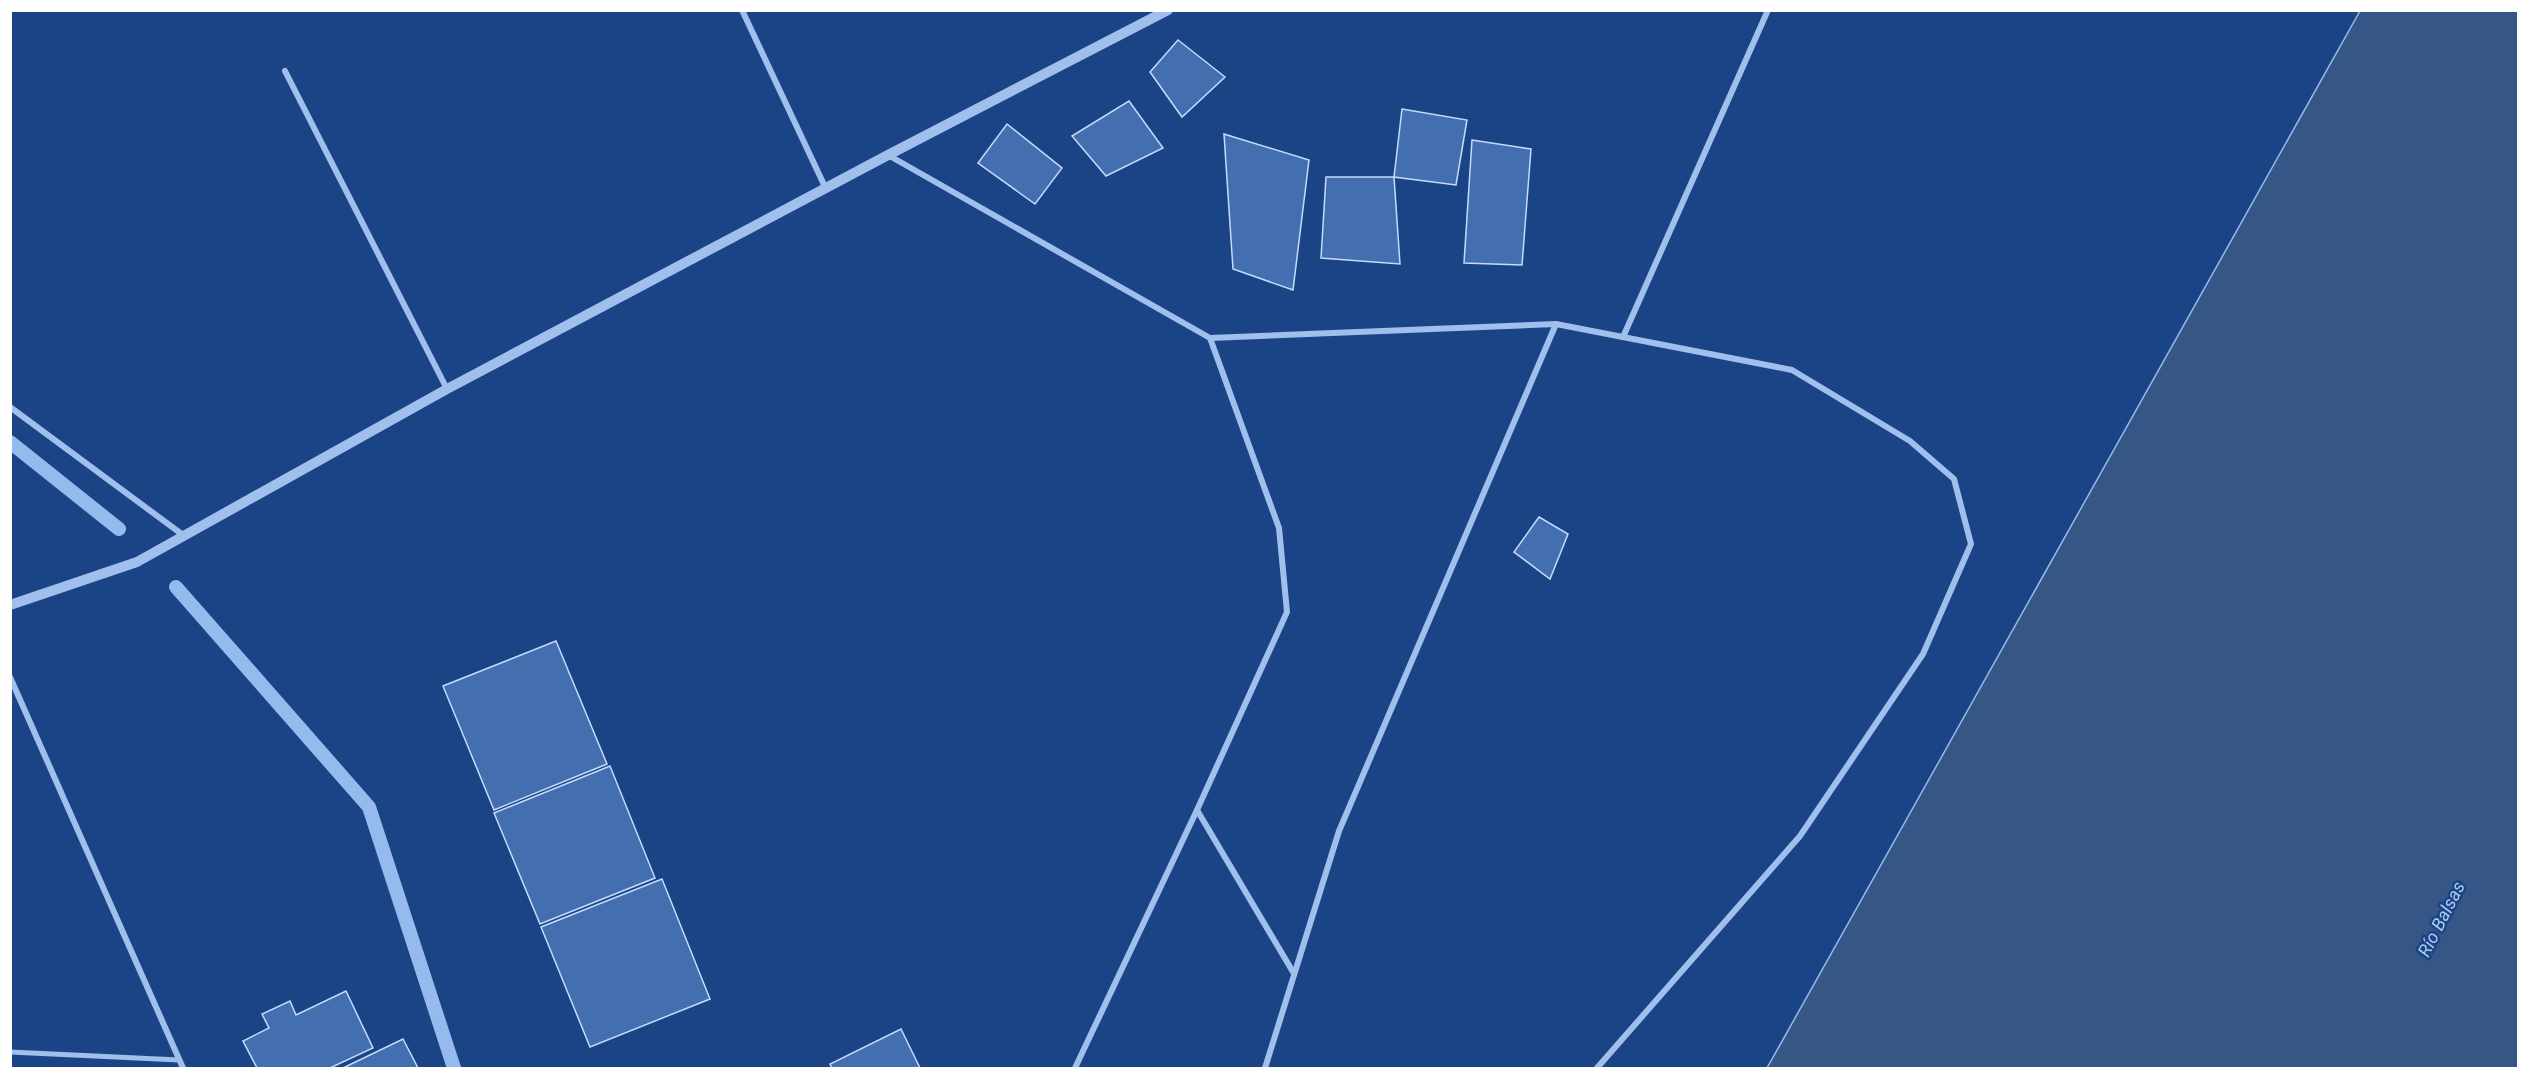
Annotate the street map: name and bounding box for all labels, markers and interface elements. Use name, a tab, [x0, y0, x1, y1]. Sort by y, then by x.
water label: Río Balsas	[2413, 878, 2469, 960]

